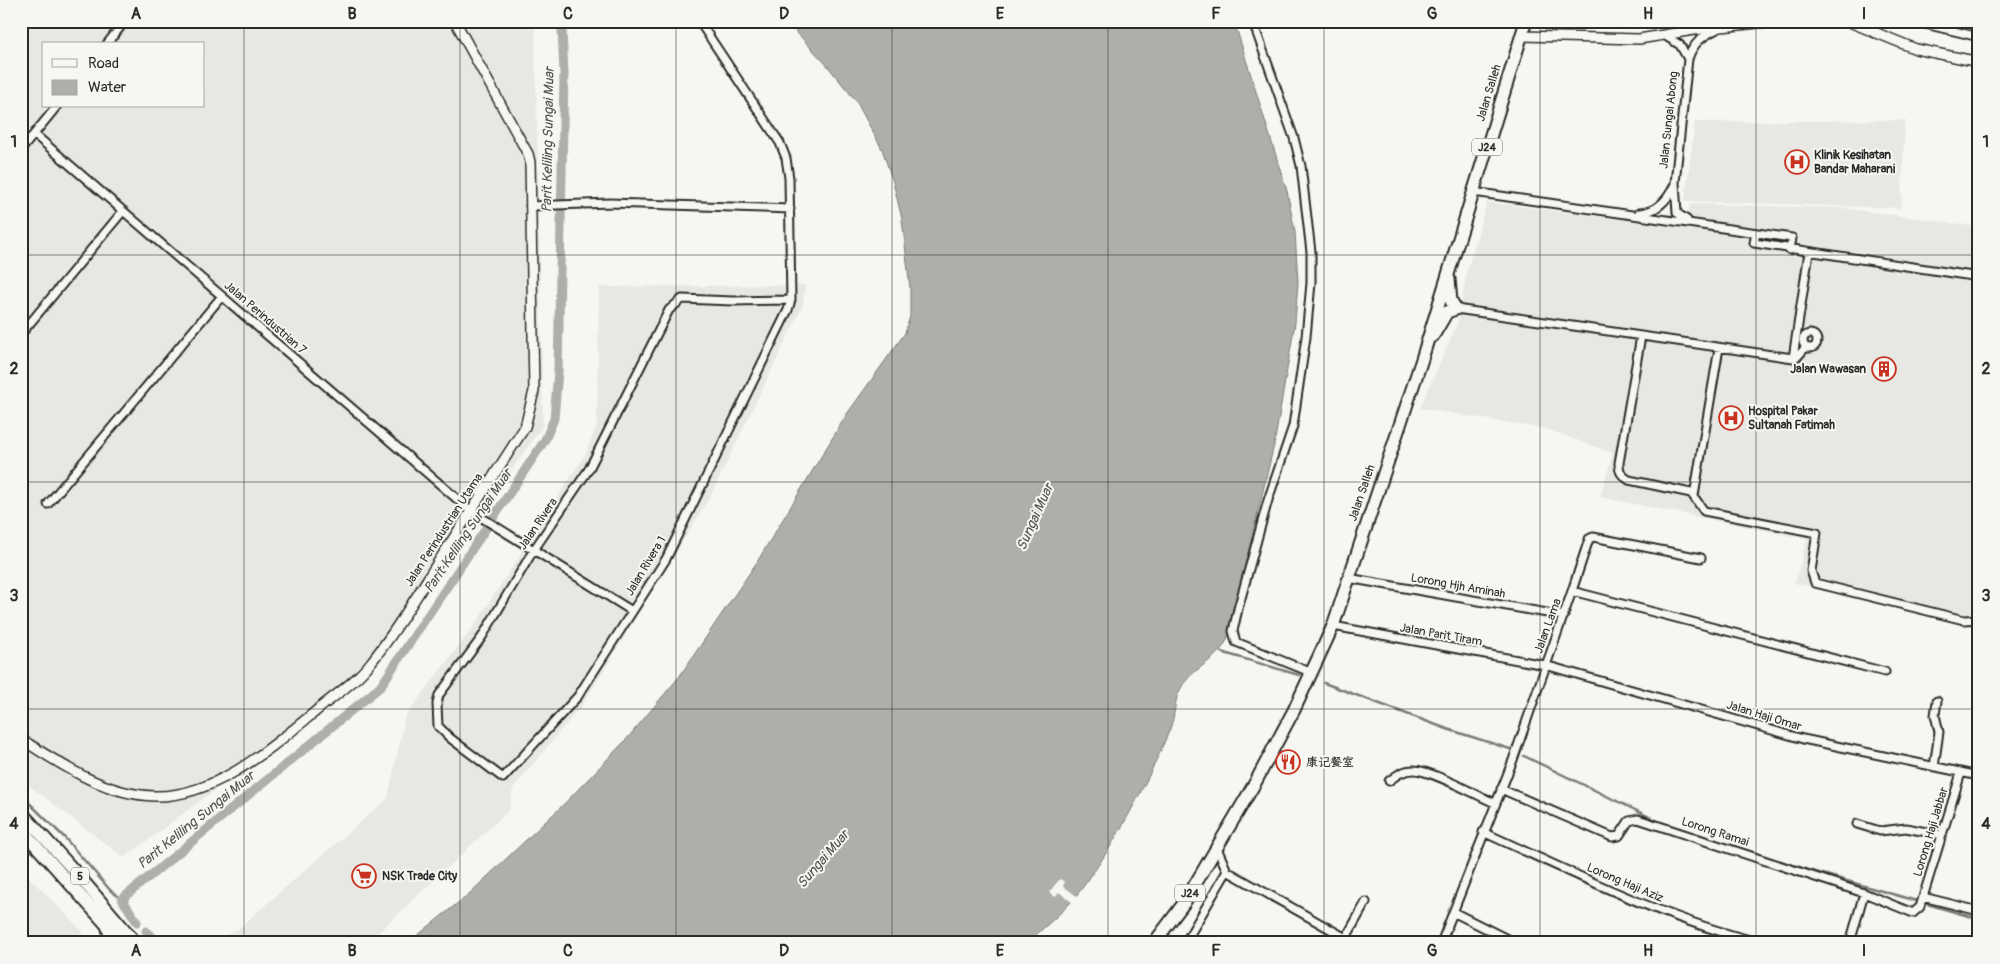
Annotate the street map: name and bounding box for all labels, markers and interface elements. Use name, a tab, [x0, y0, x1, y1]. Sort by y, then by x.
text: A	[131, 4, 142, 24]
text: B	[347, 4, 357, 24]
text: C	[563, 4, 573, 24]
text: D	[779, 4, 789, 24]
text: E	[996, 4, 1005, 24]
text: F	[1211, 4, 1221, 24]
text: G	[1427, 4, 1438, 24]
text: H	[1643, 4, 1653, 24]
text: I	[1862, 4, 1866, 24]
legend	[42, 42, 205, 108]
text: Road	[88, 54, 119, 73]
street label: Jalan Salleh	[1473, 62, 1505, 123]
water label: Parit Keliling Sungai Muar	[538, 65, 558, 213]
street label: Jalan Sungai Abong	[1656, 71, 1682, 169]
text: Water	[88, 78, 127, 97]
text: 1	[11, 132, 17, 152]
text: 1	[1983, 132, 1989, 152]
road number: J24	[1472, 138, 1502, 156]
place label: Klinik Kesihatan Bandar Maharani	[1814, 148, 1895, 177]
hospital icon: Klinik Kesihatan Bandar Maharani	[1784, 149, 1810, 175]
street label: Jalan Perindustrian 7	[221, 278, 310, 358]
building icon: Jalan Wawasan	[1871, 356, 1897, 382]
text: 2	[10, 359, 19, 379]
text: 2	[1982, 359, 1991, 379]
place label: Jalan Wawasan	[1790, 362, 1866, 377]
place label: Hospital Pakar Sultanah Fatimah	[1748, 404, 1835, 433]
hospital icon: Hospital Pakar Sultanah Fatimah	[1718, 405, 1744, 431]
street label: Jalan Salleh	[1345, 462, 1379, 523]
water label: Parit Keliling Sungai Muar	[420, 464, 517, 596]
street label: Jalan Perindustrian Utama	[402, 470, 487, 590]
water label: Sungai Muar	[1013, 479, 1058, 553]
street label: Jalan Rivera	[515, 495, 561, 553]
street label: Jalan Rivera 1	[622, 534, 670, 598]
street label: Lorong Hjh Aminah	[1410, 570, 1507, 602]
text: 3	[10, 586, 19, 606]
text: 3	[1982, 586, 1991, 606]
street label: Jalan Lama	[1531, 596, 1565, 656]
street label: Jalan Parit Tiram	[1398, 620, 1484, 650]
street label: Jalan Haji Omar	[1725, 697, 1804, 735]
restaurant icon: 康记餐室	[1275, 749, 1301, 775]
place label: 康记餐室	[1306, 755, 1354, 770]
water label: Parit Keliling Sungai Muar	[134, 766, 259, 872]
street label: Lorong Haji Jabbar	[1910, 785, 1952, 879]
text: 4	[9, 814, 19, 834]
street label: Lorong Ramai	[1679, 814, 1751, 850]
text: 4	[1981, 814, 1991, 834]
water label: Sungai Muar	[793, 825, 854, 891]
street label: Lorong Haji Aziz	[1584, 860, 1666, 906]
supermarket icon: NSK Trade City	[351, 863, 377, 889]
road number: 5	[71, 868, 89, 884]
place label: NSK Trade City	[382, 869, 458, 884]
road number: J24	[1175, 884, 1205, 901]
text: A	[131, 941, 142, 961]
text: B	[347, 941, 357, 961]
text: C	[563, 941, 573, 961]
text: D	[779, 941, 789, 961]
text: E	[996, 941, 1005, 961]
text: F	[1211, 941, 1221, 961]
text: G	[1427, 941, 1438, 961]
text: H	[1643, 941, 1653, 961]
text: I	[1862, 941, 1866, 961]

